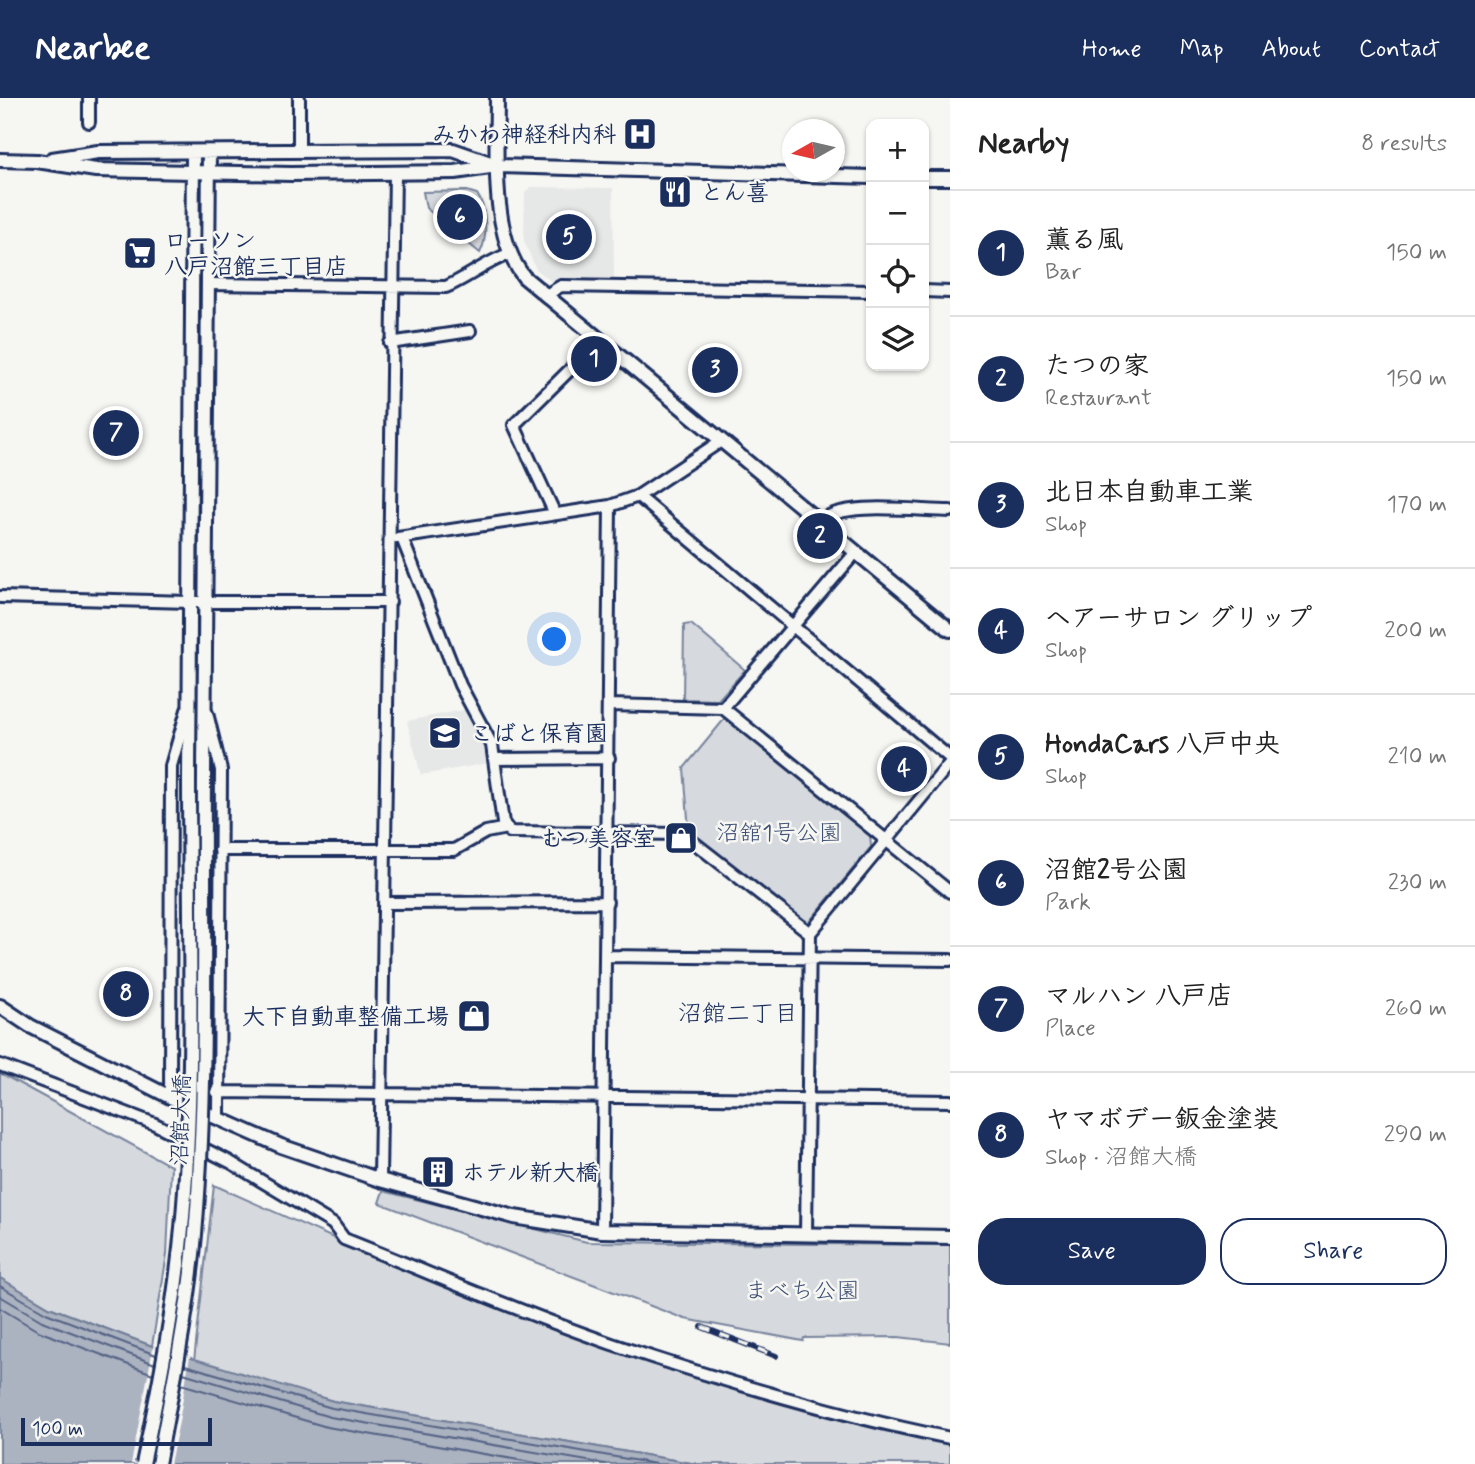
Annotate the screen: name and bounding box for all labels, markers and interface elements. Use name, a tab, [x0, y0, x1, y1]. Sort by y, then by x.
text: Nearbee	[35, 27, 150, 71]
text: Home	[1082, 34, 1142, 65]
text: Map	[1180, 34, 1224, 65]
text: About	[1262, 34, 1321, 65]
text: Contact	[1359, 34, 1440, 65]
hospital icon: みかわ神経科内科	[621, 115, 659, 153]
north arrow	[782, 119, 845, 182]
map controls	[866, 119, 929, 371]
button: +	[866, 119, 929, 182]
place label: みかわ神経科内科	[432, 121, 616, 151]
text: Nearby	[978, 124, 1069, 163]
text: 8 results	[1361, 129, 1447, 159]
restaurant icon: とん喜	[656, 173, 694, 211]
place label: とん喜	[700, 179, 769, 209]
button: −	[866, 182, 929, 245]
pin: 6	[437, 191, 483, 243]
pin: 5	[546, 211, 592, 263]
text: 薫る風	[1045, 224, 1123, 258]
place label: ローソン 八戸沼館三丁目店	[164, 227, 348, 283]
supermarket icon: ローソン 八戸沼館三丁目店	[121, 234, 159, 272]
text: 1	[996, 238, 1006, 268]
text: 150 m	[1386, 238, 1447, 268]
button: locate	[866, 245, 929, 308]
text: Bar	[1045, 258, 1081, 288]
button: layers	[866, 308, 929, 371]
pin: 1	[571, 333, 617, 385]
pin: 3	[692, 344, 738, 396]
text: たつの家	[1045, 350, 1149, 384]
text: 2	[995, 364, 1007, 394]
text: 150 m	[1386, 364, 1447, 394]
text: Restaurant	[1045, 384, 1152, 414]
pin: 7	[93, 407, 139, 459]
text: 北日本自動車工業	[1045, 476, 1253, 510]
text: 3	[996, 490, 1006, 520]
text: 170 m	[1387, 490, 1447, 520]
pin: 2	[797, 510, 843, 562]
text: Shop	[1045, 510, 1087, 540]
text: ヘアーサロン グリップ	[1045, 602, 1312, 636]
text: 4	[994, 616, 1008, 646]
text: 200 m	[1384, 616, 1447, 646]
your location	[537, 622, 571, 656]
text: Shop	[1045, 636, 1087, 666]
school or university icon: こばと保育園	[426, 714, 464, 752]
place label: こばと保育園	[470, 720, 608, 750]
text: HondaCars 八戸中央	[1045, 728, 1280, 762]
text: 5	[994, 742, 1008, 772]
text: 210 m	[1387, 742, 1447, 772]
pin: 4	[881, 743, 927, 795]
text: Shop	[1045, 762, 1087, 792]
shop icon: むつ美容室	[662, 819, 700, 857]
park label: 沼舘1号公園	[716, 819, 842, 849]
place label: むつ美容室	[541, 825, 656, 855]
text: 沼館2号公園	[1045, 854, 1188, 888]
text: 6	[995, 868, 1007, 898]
text: 230 m	[1388, 868, 1447, 898]
text: Park	[1045, 888, 1091, 918]
pin: 8	[103, 968, 149, 1020]
text: マルハン 八戸店	[1045, 980, 1233, 1014]
text: 7	[994, 994, 1008, 1024]
text: 260 m	[1385, 994, 1447, 1024]
shop icon: 大下自動車整備工場	[455, 997, 493, 1035]
district label: 沼館二丁目	[678, 999, 798, 1030]
place label: 大下自動車整備工場	[242, 1003, 449, 1033]
text: Place	[1045, 1014, 1096, 1044]
street label: 沼館大橋	[165, 1074, 199, 1167]
text: ヤマボデー鈑金塗装	[1045, 1103, 1278, 1137]
text: 8	[995, 1120, 1007, 1150]
text: 290 m	[1384, 1120, 1447, 1150]
text: Shop · 沼館大橋	[1045, 1143, 1197, 1173]
building icon: ホテル新大橋	[419, 1153, 457, 1191]
place label: ホテル新大橋	[462, 1159, 599, 1189]
button: Save	[978, 1218, 1206, 1285]
button: Share	[1220, 1218, 1447, 1285]
park label: まべち公園	[745, 1277, 860, 1307]
scale bar	[21, 1415, 212, 1447]
text: 100 m	[32, 1417, 83, 1442]

